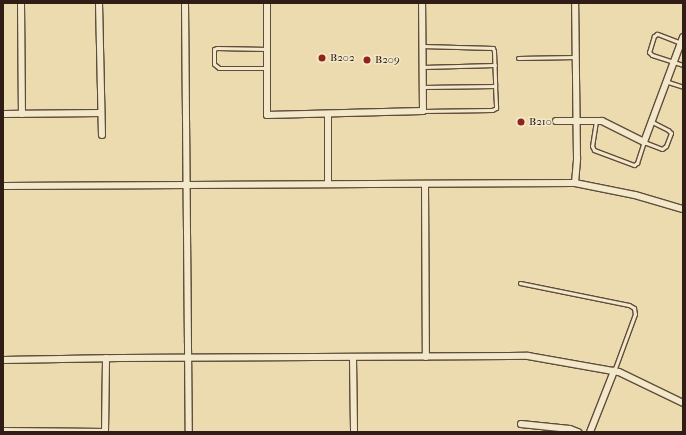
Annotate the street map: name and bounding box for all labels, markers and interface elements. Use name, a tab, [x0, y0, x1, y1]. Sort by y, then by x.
place label: B202	[330, 51, 355, 65]
marker: B202	[317, 53, 327, 63]
place label: B209	[375, 53, 400, 67]
marker: B209	[362, 55, 372, 65]
place label: B210	[529, 115, 552, 129]
marker: B210	[516, 117, 526, 127]

